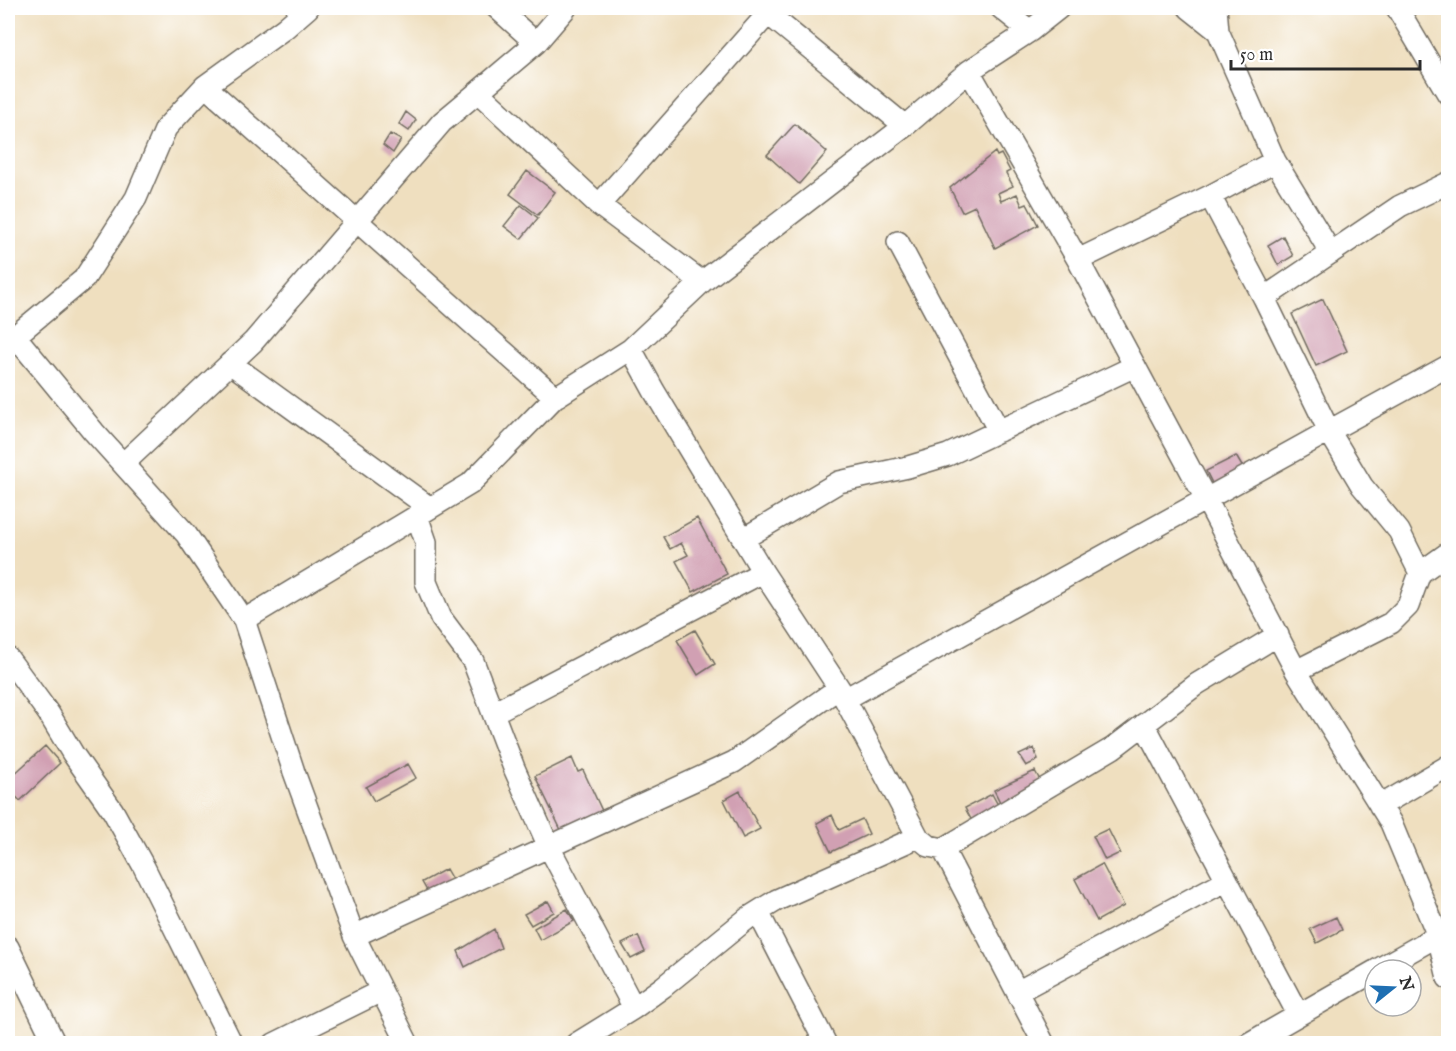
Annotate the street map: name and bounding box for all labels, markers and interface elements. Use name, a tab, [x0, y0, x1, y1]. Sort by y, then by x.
scale bar	[1231, 33, 1420, 71]
text: 50 m	[1240, 44, 1273, 67]
north arrow	[1363, 958, 1423, 1018]
text: N	[1393, 973, 1417, 994]

